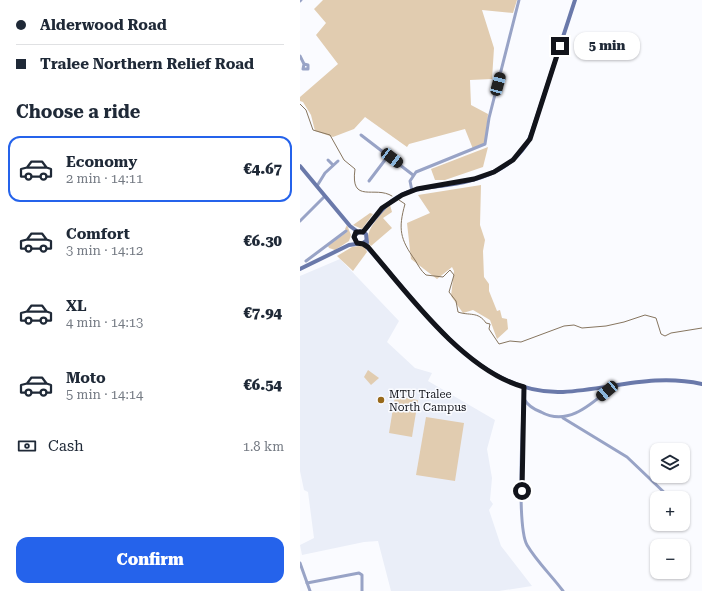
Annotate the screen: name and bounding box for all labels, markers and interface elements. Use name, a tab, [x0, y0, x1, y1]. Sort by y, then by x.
text: Alderwood Road	[40, 16, 167, 34]
callout: 5 min	[574, 32, 640, 60]
route end	[551, 37, 569, 55]
text: 5 min	[589, 38, 625, 53]
text: Tralee Northern Relief Road	[40, 55, 254, 73]
car	[489, 71, 507, 97]
text: Choose a ride	[16, 101, 140, 122]
car	[379, 146, 405, 170]
icon: car	[18, 151, 54, 187]
text: Economy	[66, 153, 137, 171]
text: €4.67	[243, 160, 282, 178]
text: 2 min · 14:11	[66, 171, 143, 186]
icon: car	[18, 223, 54, 259]
text: Comfort	[66, 225, 130, 243]
text: €6.30	[243, 232, 282, 250]
text: 3 min · 14:12	[66, 243, 143, 258]
icon: car	[18, 295, 54, 331]
text: XL	[66, 297, 87, 315]
text: €7.94	[243, 304, 282, 322]
text: 4 min · 14:13	[66, 315, 143, 330]
icon: car	[18, 367, 54, 403]
text: Moto	[66, 369, 106, 387]
text: €6.54	[243, 376, 282, 394]
car	[594, 379, 620, 403]
text: 5 min · 14:14	[66, 387, 143, 402]
place label: MTU Tralee North Campus	[389, 388, 466, 414]
marker: MTU Tralee North Campus	[376, 395, 386, 405]
icon: cash	[16, 435, 38, 457]
text: Cash	[48, 437, 84, 455]
text: 1.8 km	[243, 439, 284, 454]
map controls	[650, 443, 690, 579]
button: layers	[650, 443, 690, 483]
route start	[513, 482, 531, 500]
button: +	[650, 491, 690, 531]
button: Confirm	[16, 537, 284, 583]
button: −	[650, 539, 690, 579]

